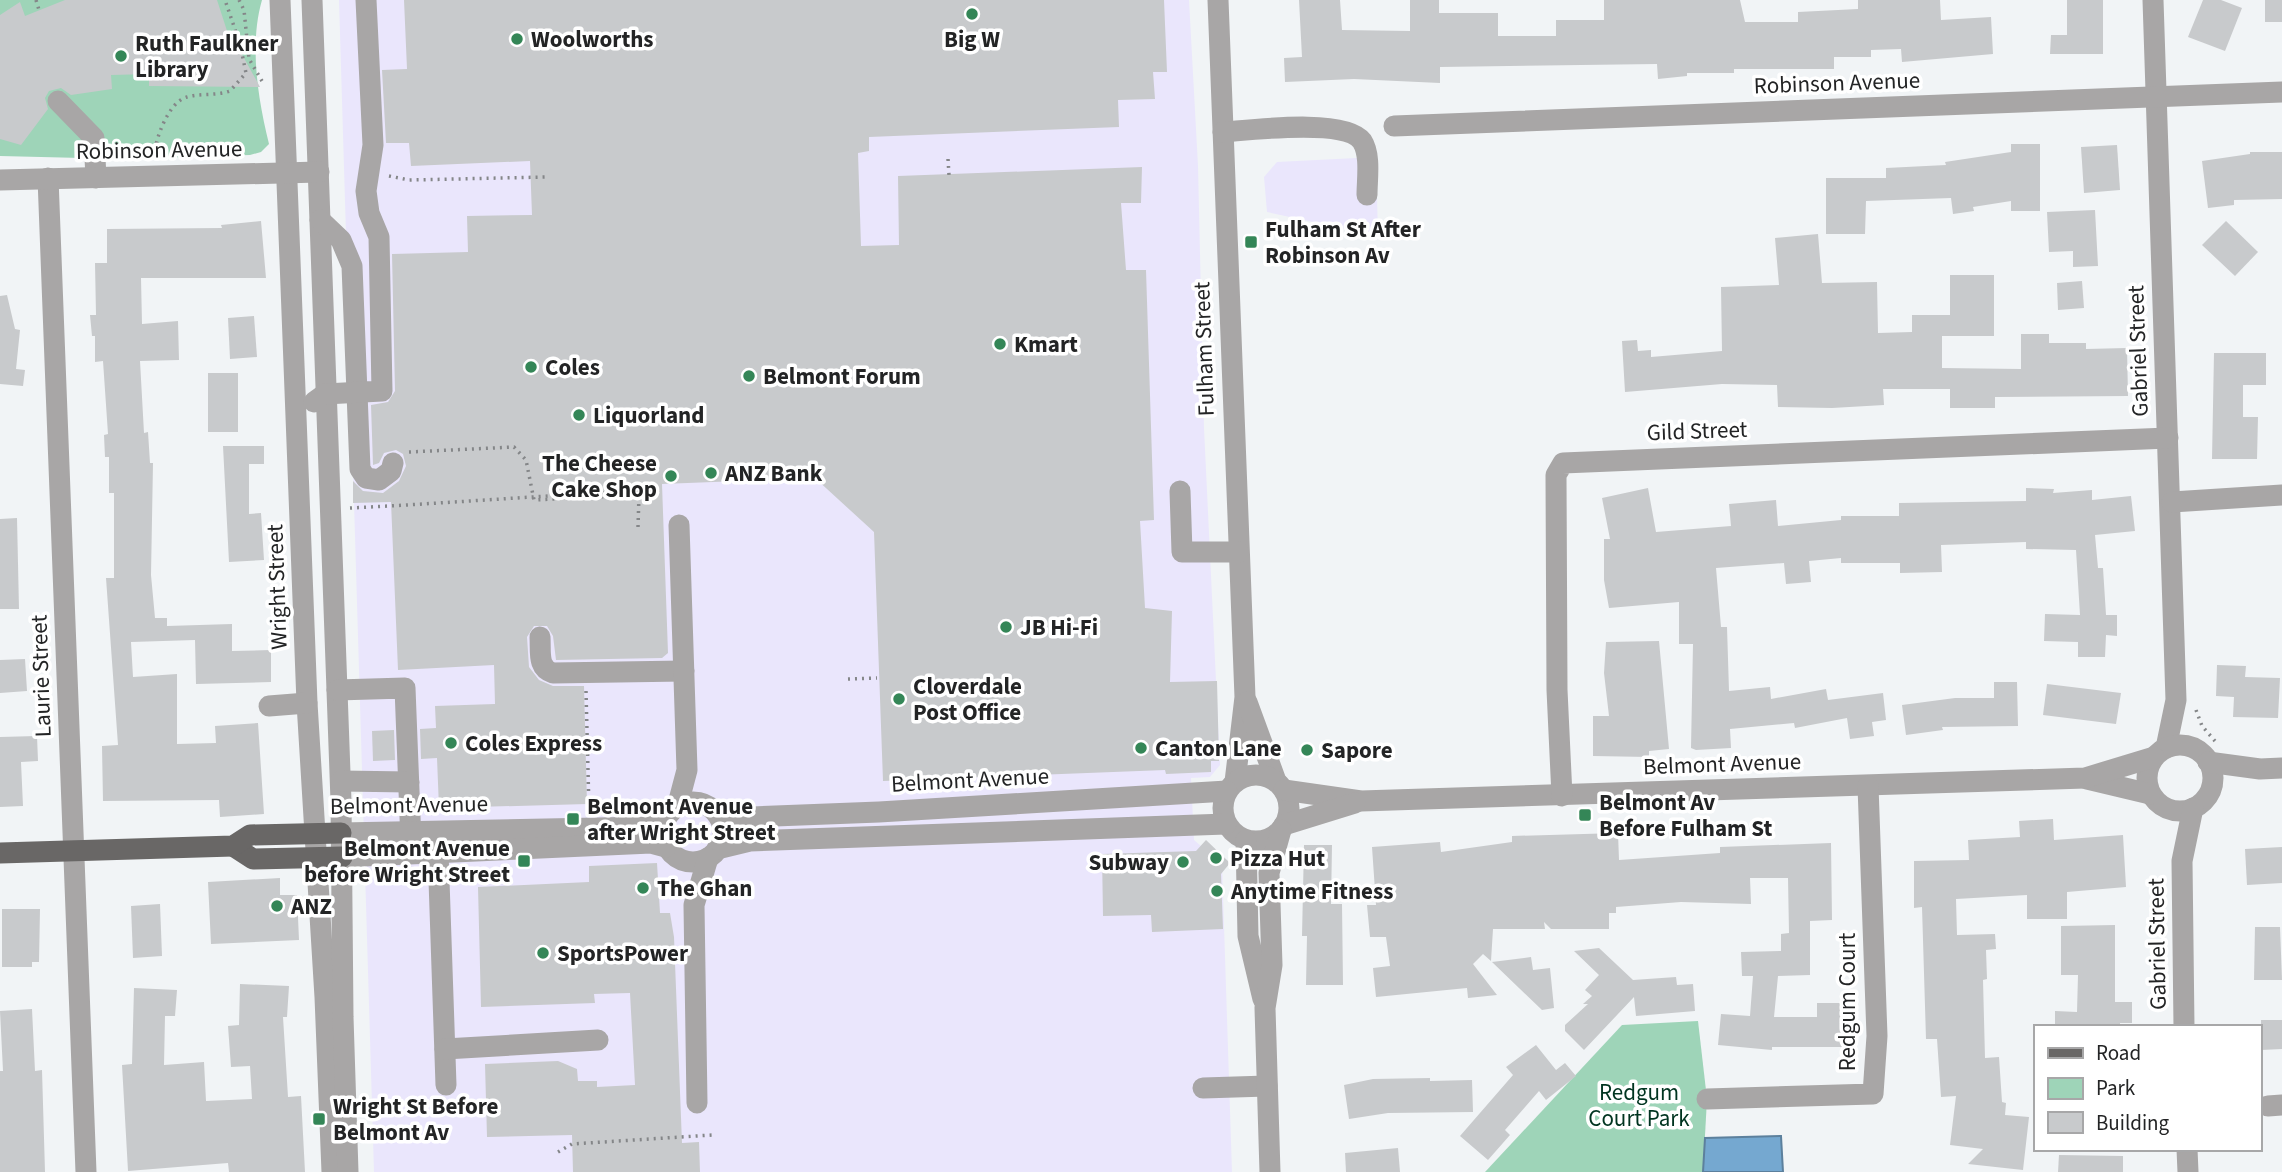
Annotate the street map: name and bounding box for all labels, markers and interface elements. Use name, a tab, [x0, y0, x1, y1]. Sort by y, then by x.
marker: Big W	[964, 6, 980, 22]
place label: Woolworths	[531, 23, 654, 56]
place label: Big W	[944, 23, 1000, 56]
place label: Ruth Faulkner Library	[135, 27, 279, 86]
marker: Woolworths	[509, 31, 525, 47]
marker: Ruth Faulkner Library	[113, 48, 129, 64]
street label: Robinson Avenue	[1753, 64, 1921, 102]
street label: Robinson Avenue	[75, 132, 243, 168]
place label: Fulham St After Robinson Av	[1265, 213, 1422, 272]
marker: Fulham St After Robinson Av	[1243, 234, 1259, 250]
street label: Fulham Street	[1185, 281, 1223, 417]
street label: Gabriel Street	[2119, 284, 2157, 417]
place label: Kmart	[1014, 328, 1078, 361]
marker: Kmart	[992, 336, 1008, 352]
place label: Coles	[545, 351, 600, 384]
marker: Coles	[523, 359, 539, 375]
place label: Belmont Forum	[763, 360, 921, 393]
marker: Belmont Forum	[741, 368, 757, 384]
place label: Liquorland	[593, 399, 704, 432]
marker: Liquorland	[571, 407, 587, 423]
street label: Gild Street	[1646, 413, 1748, 449]
place label: The Cheese Cake Shop	[542, 447, 657, 506]
place label: ANZ Bank	[724, 457, 823, 490]
marker: ANZ Bank	[703, 465, 719, 481]
marker: The Cheese Cake Shop	[663, 468, 679, 484]
street label: Wright Street	[258, 523, 296, 650]
place label: JB Hi-Fi	[1020, 611, 1098, 644]
street label: Laurie Street	[22, 614, 60, 738]
marker: JB Hi-Fi	[998, 619, 1014, 635]
place label: Cloverdale Post Office	[913, 670, 1022, 729]
marker: Cloverdale Post Office	[891, 691, 907, 707]
place label: Coles Express	[465, 727, 602, 760]
place label: Canton Lane	[1155, 732, 1282, 765]
place label: Sapore	[1321, 734, 1393, 767]
marker: Coles Express	[443, 735, 459, 751]
marker: Canton Lane	[1133, 740, 1149, 756]
marker: Sapore	[1299, 742, 1315, 758]
street label: Belmont Avenue	[1642, 745, 1802, 783]
street label: Belmont Avenue	[890, 759, 1050, 801]
place label: Belmont Av Before Fulham St	[1599, 786, 1772, 845]
street label: Belmont Avenue	[330, 787, 488, 823]
place label: Belmont Avenue after Wright Street	[587, 790, 776, 849]
marker: Belmont Av Before Fulham St	[1577, 807, 1593, 823]
marker: Belmont Avenue after Wright Street	[565, 811, 581, 827]
place label: Belmont Avenue before Wright Street	[304, 832, 510, 891]
place label: Pizza Hut	[1230, 842, 1325, 875]
place label: Subway	[1088, 846, 1169, 879]
marker: Pizza Hut	[1208, 850, 1224, 866]
marker: Belmont Avenue before Wright Street	[516, 853, 532, 869]
marker: Subway	[1175, 854, 1191, 870]
place label: The Ghan	[657, 872, 753, 905]
place label: Anytime Fitness	[1230, 875, 1393, 908]
street label: Gabriel Street	[2139, 878, 2175, 1010]
marker: The Ghan	[635, 880, 651, 896]
marker: Anytime Fitness	[1209, 883, 1225, 899]
place label: ANZ	[290, 890, 332, 923]
marker: ANZ	[269, 898, 285, 914]
street label: Redgum Court	[1831, 932, 1864, 1071]
place label: SportsPower	[557, 937, 689, 970]
marker: SportsPower	[535, 945, 551, 961]
legend	[2034, 1025, 2261, 1151]
text: Road	[2096, 1038, 2141, 1068]
text: Park	[2096, 1073, 2136, 1103]
park label: Redgum Court Park	[1588, 1076, 1690, 1135]
place label: Wright St Before Belmont Av	[333, 1090, 499, 1149]
text: Building	[2096, 1108, 2170, 1138]
marker: Wright St Before Belmont Av	[311, 1111, 327, 1127]

